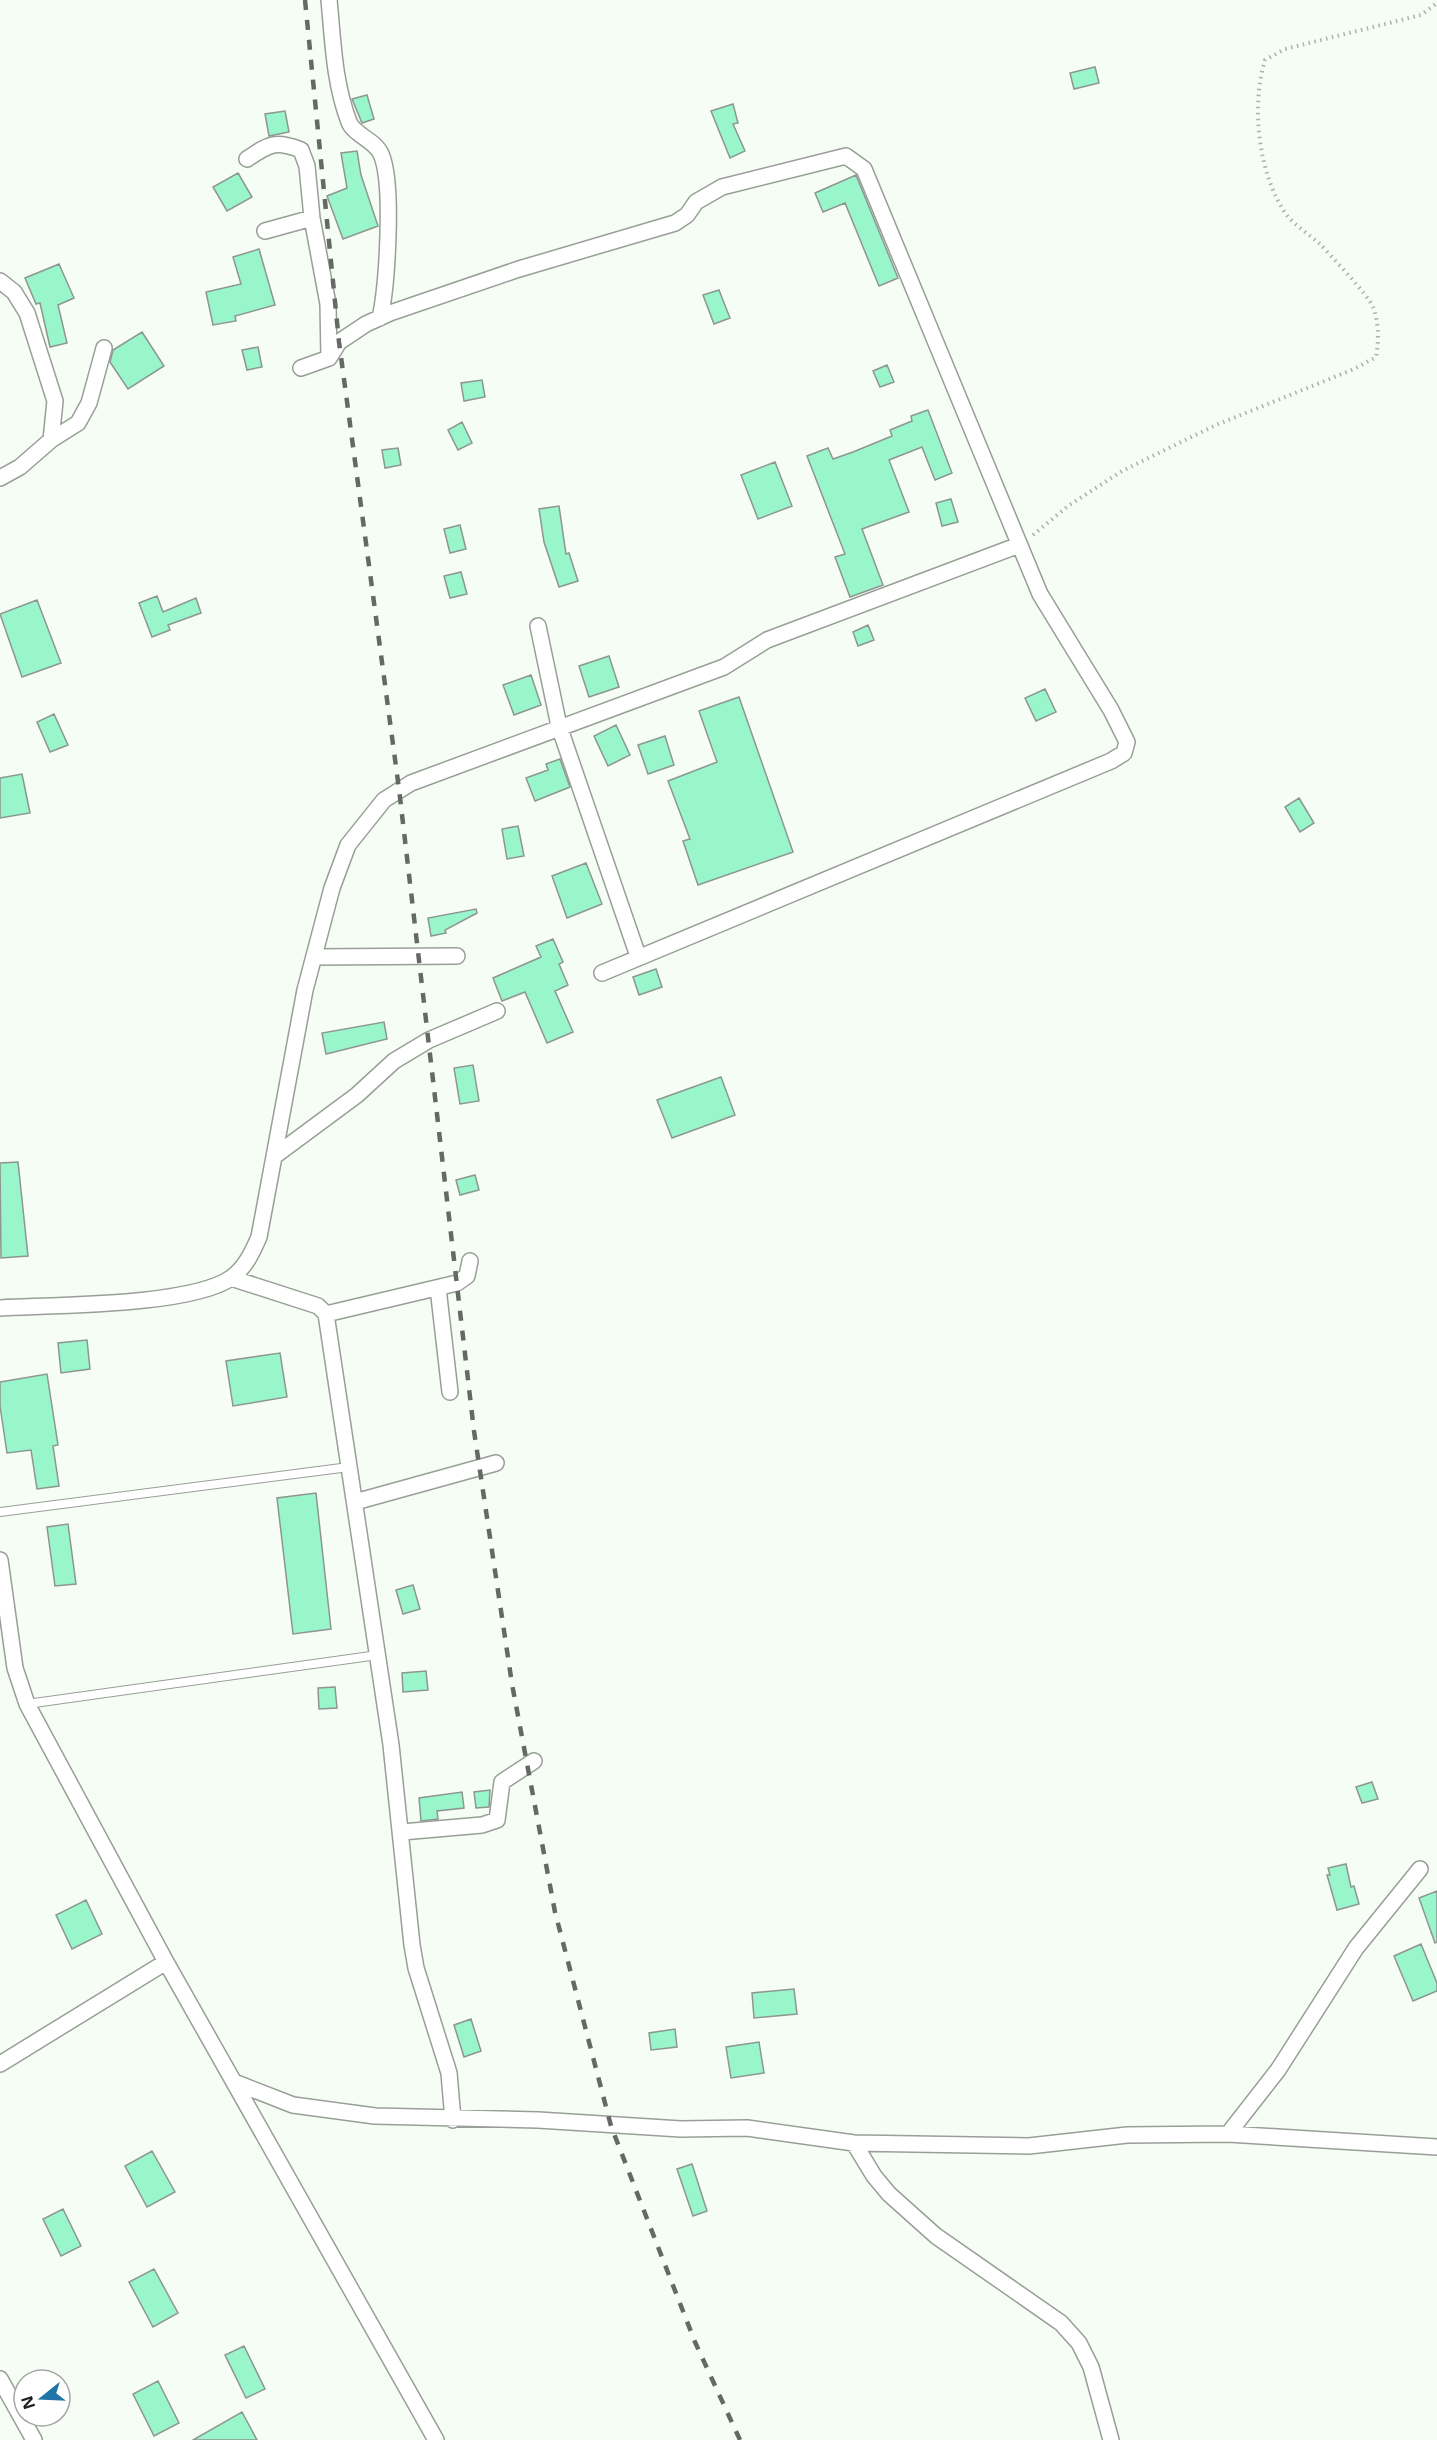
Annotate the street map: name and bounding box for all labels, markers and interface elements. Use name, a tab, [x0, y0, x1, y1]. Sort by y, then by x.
north arrow	[12, 2368, 72, 2428]
text: N	[15, 2393, 40, 2412]

